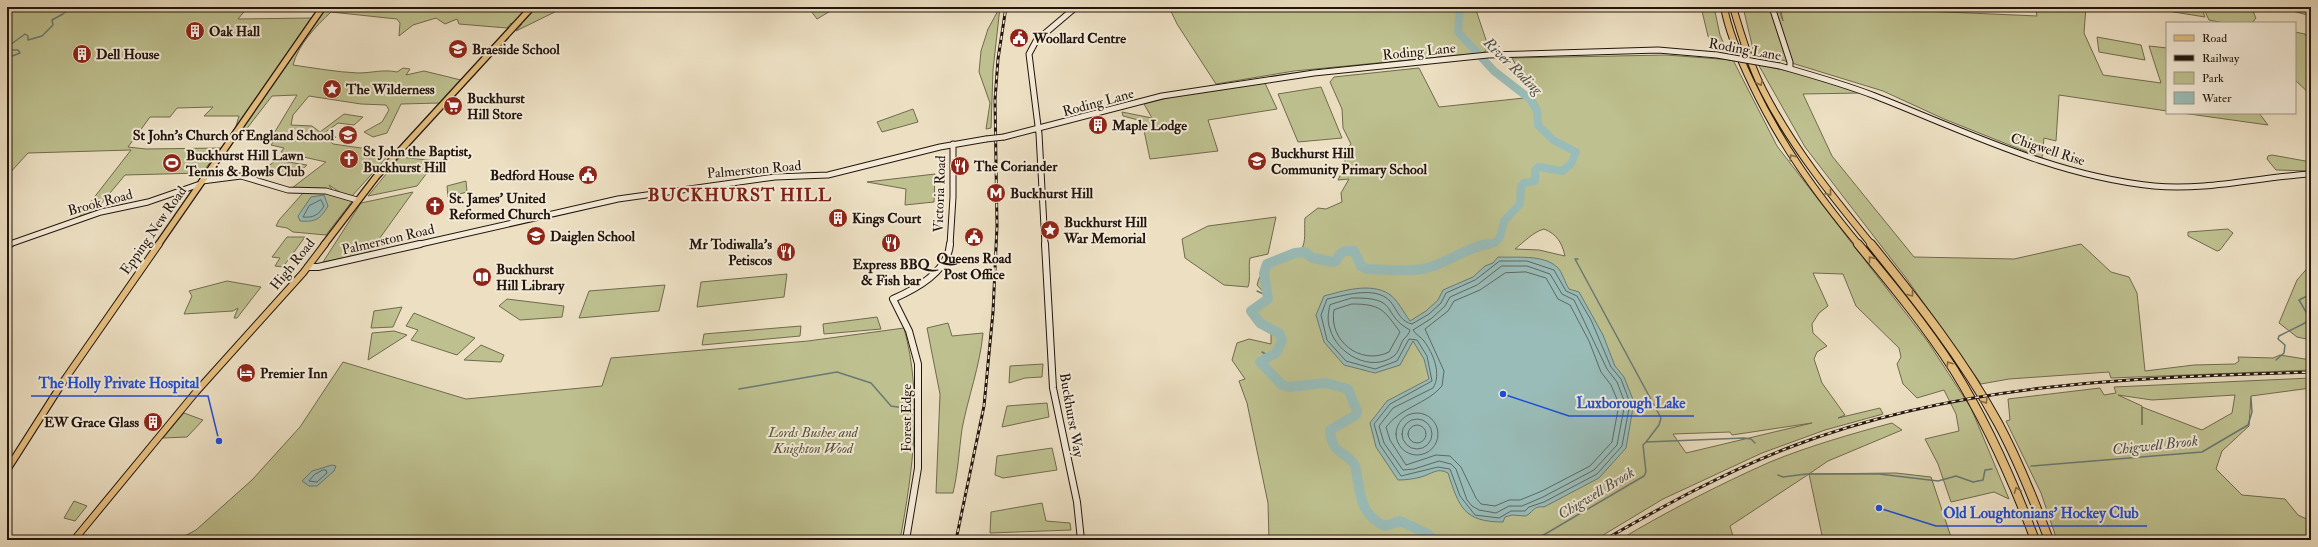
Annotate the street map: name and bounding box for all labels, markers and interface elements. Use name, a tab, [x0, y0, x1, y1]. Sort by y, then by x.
building icon: Oak Hall	[184, 20, 206, 42]
legend	[2166, 22, 2296, 114]
place label: Oak Hall	[209, 23, 261, 40]
public building icon: Woollard Centre	[1008, 27, 1030, 49]
place label: Woollard Centre	[1032, 30, 1126, 47]
text: Road	[2202, 31, 2227, 46]
water label: River Roding	[1478, 33, 1547, 100]
street label: Roding Lane	[1707, 35, 1783, 64]
school or university icon: Braeside School	[447, 38, 469, 60]
street label: Roding Lane	[1382, 39, 1457, 64]
place label: Braeside School	[472, 41, 560, 58]
building icon: Dell House	[71, 43, 93, 65]
place label: Dell House	[96, 46, 159, 63]
text: Railway	[2202, 51, 2240, 66]
text: Park	[2202, 71, 2224, 86]
place icon: The Wilderness	[321, 78, 343, 100]
one-way arrow	[1755, 79, 1763, 86]
place label: The Wilderness	[345, 81, 435, 98]
street label: Roding Lane	[1061, 85, 1136, 120]
place label: Buckhurst Hill Store	[467, 90, 525, 123]
text: Water	[2201, 91, 2232, 106]
supermarket icon: Buckhurst Hill Store	[442, 95, 464, 117]
building icon: Maple Lodge	[1087, 114, 1109, 136]
place label: Maple Lodge	[1111, 117, 1187, 135]
school or university icon: St John's Church of England School	[337, 124, 359, 146]
place label: St John's Church of England School	[133, 127, 334, 145]
street label: Chigwell Rise	[2009, 129, 2087, 170]
place label: St John the Baptist, Buckhurst Hill	[363, 143, 472, 176]
place label: Buckhurst Hill Community Primary School	[1271, 145, 1427, 179]
place label: Buckhurst Hill Lawn Tennis & Bowls Club	[185, 147, 305, 180]
church icon: St John the Baptist, Buckhurst Hill	[338, 148, 360, 170]
school or university icon: Buckhurst Hill Community Primary School	[1246, 150, 1268, 172]
sports icon: Buckhurst Hill Lawn Tennis & Bowls Club	[161, 152, 183, 174]
one-way arrow	[1789, 154, 1796, 161]
street label: Victoria Road	[930, 155, 949, 233]
restaurant icon: The Coriander	[949, 155, 971, 177]
street label: Palmerston Road	[706, 157, 802, 182]
place label: The Coriander	[973, 158, 1058, 175]
public building icon: Bedford House	[577, 164, 599, 186]
place label: Bedford House	[490, 167, 574, 184]
metro station icon: Buckhurst Hill	[985, 182, 1007, 204]
street label: Epping New Road	[117, 183, 191, 278]
district label: BUCKHURST HILL	[648, 184, 832, 207]
place label: Buckhurst Hill	[1010, 185, 1093, 202]
street label: Brook Road	[66, 186, 135, 219]
one-way arrow	[1825, 188, 1832, 195]
place label: St. James' United Reformed Church	[449, 190, 551, 223]
church icon: St. James' United Reformed Church	[424, 195, 446, 217]
building icon: Kings Court	[827, 207, 849, 229]
place label: Kings Court	[852, 210, 922, 228]
place label: Buckhurst Hill War Memorial	[1063, 214, 1147, 247]
place icon: Buckhurst Hill War Memorial	[1039, 219, 1061, 241]
street label: Palmerston Road	[340, 221, 436, 258]
school or university icon: Daiglen School	[525, 225, 547, 247]
public building icon: Queens Road Post Office	[963, 226, 985, 248]
place label: Daiglen School	[550, 228, 636, 246]
restaurant icon: Express BBQ & Fish bar	[880, 232, 902, 254]
street label: High Road	[266, 235, 318, 294]
place label: Mr Todiwalla's Petiscos	[688, 236, 772, 269]
restaurant icon: Mr Todiwalla's Petiscos	[775, 241, 797, 263]
place label: Queens Road Post Office	[937, 250, 1012, 283]
place label: Express BBQ & Fish bar	[853, 256, 939, 289]
one-way arrow	[1869, 257, 1876, 264]
place label: Buckhurst Hill Library	[496, 261, 565, 295]
library icon: Buckhurst Hill Library	[471, 266, 493, 288]
one-way arrow	[1906, 290, 1913, 297]
one-way arrow	[1947, 361, 1954, 368]
hotel icon: Premier Inn	[235, 362, 257, 384]
place label: Premier Inn	[260, 365, 329, 382]
callout: The Holly Private Hospital	[31, 369, 208, 396]
street label: Buckhurst Way	[1055, 372, 1087, 460]
text: The Holly Private Hospital	[38, 374, 200, 394]
street label: Forest Edge	[898, 384, 915, 452]
callout: Luxborough Lake	[1569, 389, 1694, 416]
text: Luxborough Lake	[1576, 394, 1686, 414]
one-way arrow	[1980, 397, 1987, 404]
building icon: EW Grace Glass	[142, 411, 164, 433]
place label: EW Grace Glass	[44, 414, 139, 431]
park label: Lords Bushes and Knighton Wood	[767, 424, 859, 457]
water label: Chigwell Brook	[2111, 432, 2199, 459]
water label: Chigwell Brook	[1554, 463, 1638, 524]
one-way arrow	[2014, 487, 2022, 494]
callout: Old Loughtonians' Hockey Club	[1936, 499, 2147, 526]
text: Old Loughtonians' Hockey Club	[1943, 504, 2139, 524]

